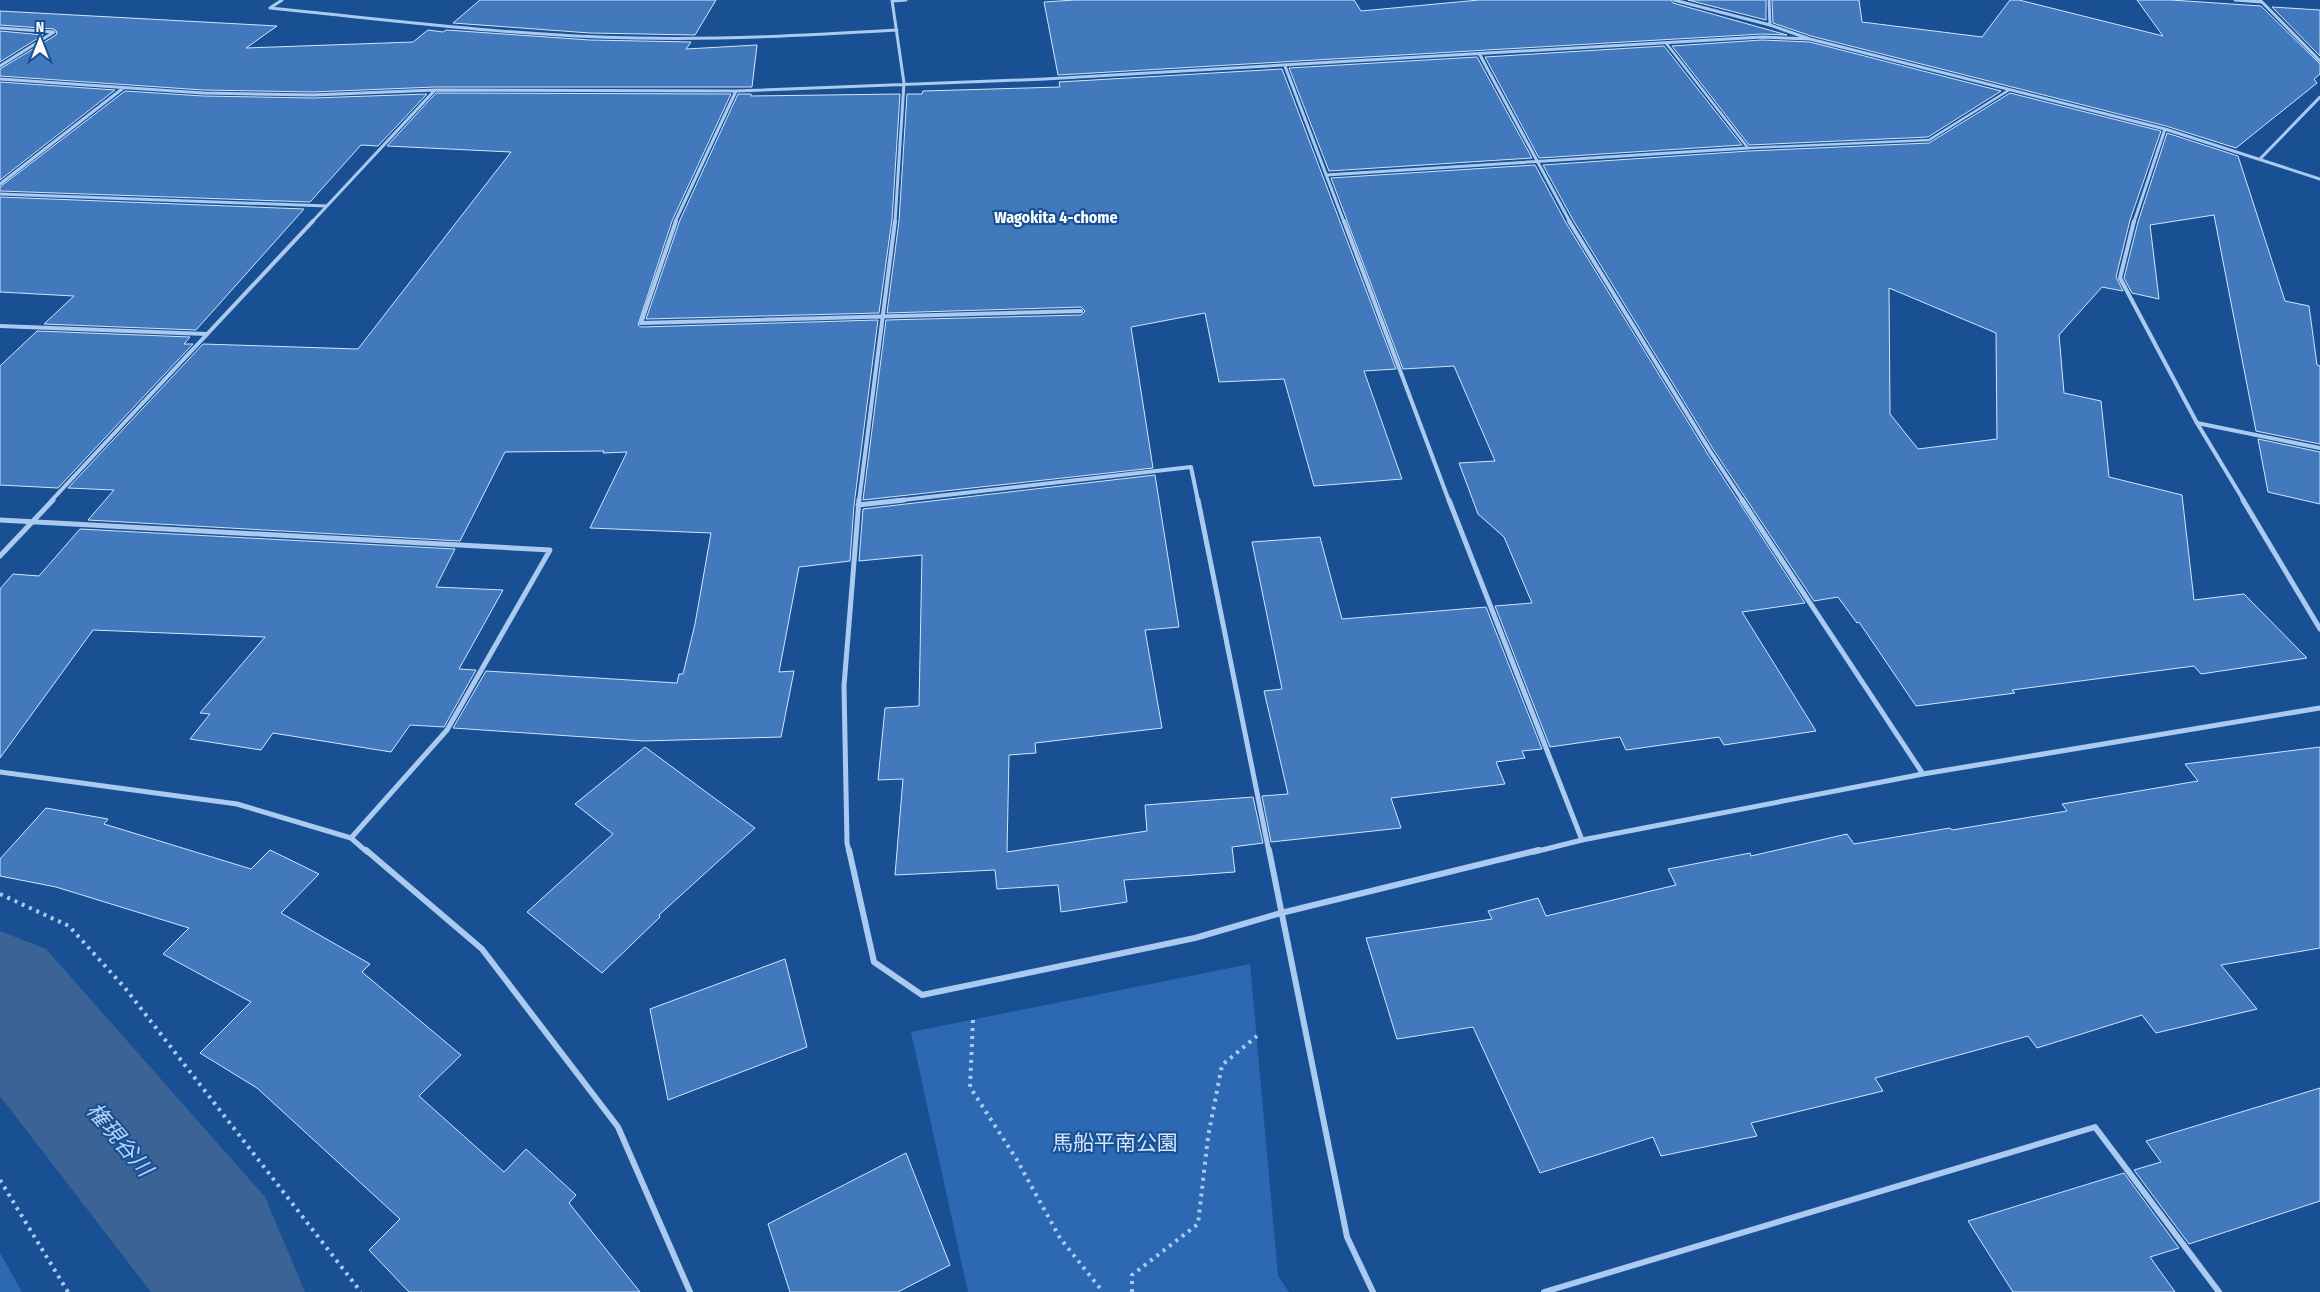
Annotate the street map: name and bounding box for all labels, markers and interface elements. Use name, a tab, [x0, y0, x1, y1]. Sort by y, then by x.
north arrow	[15, 15, 65, 65]
text: N	[36, 19, 44, 36]
district label: Wagokita 4-chome	[994, 208, 1118, 227]
water label: 権現谷川	[81, 1097, 160, 1183]
park label: 馬船平南公園	[1052, 1130, 1178, 1156]

